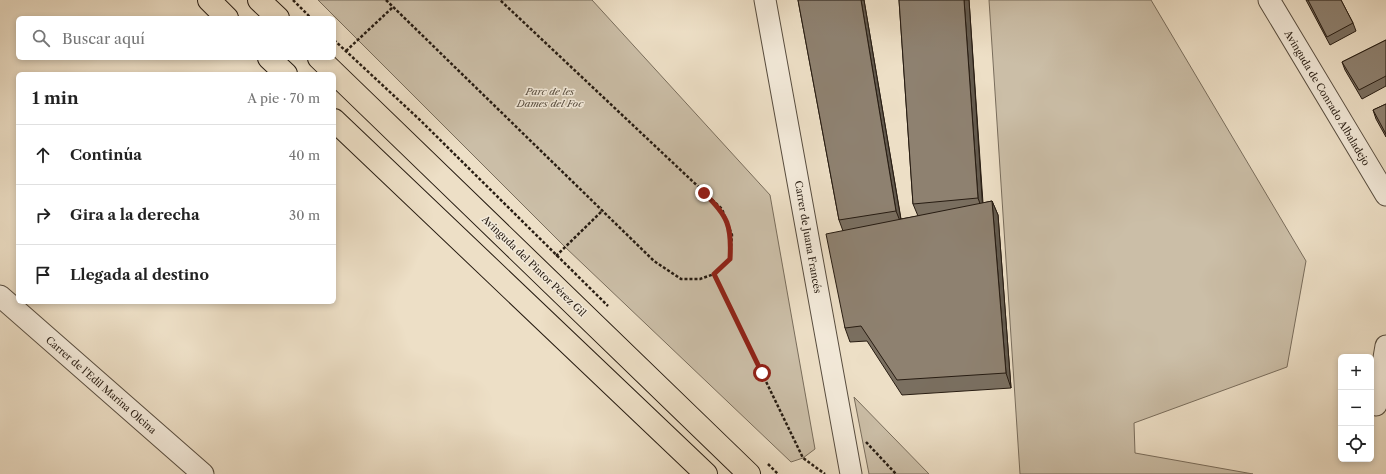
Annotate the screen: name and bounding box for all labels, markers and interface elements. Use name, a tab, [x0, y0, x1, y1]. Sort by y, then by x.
search box	[16, 16, 336, 60]
icon: search	[30, 27, 52, 49]
street label: Avinguda de Conrado Albaladejo	[1281, 27, 1373, 168]
text: Buscar aquí	[62, 29, 145, 48]
park label: Parc de les Dames del Foc	[516, 85, 584, 110]
text: 1 min	[32, 88, 79, 108]
text: A pie · 70 m	[247, 90, 320, 106]
icon: ahead	[32, 144, 54, 166]
text: Continúa	[70, 145, 142, 164]
text: 40 m	[289, 147, 320, 163]
street label: Carrer de Juana Francés	[792, 180, 824, 294]
route end	[695, 184, 713, 202]
icon: right	[32, 204, 54, 226]
text: Gira a la derecha	[70, 205, 200, 224]
text: 30 m	[289, 207, 320, 223]
street label: Avinguda del Pintor Pérez Gil	[478, 212, 589, 319]
icon: arrive	[32, 264, 54, 286]
text: Llegada al destino	[70, 265, 209, 284]
street label: Carrer de l'Edil Marina Olcina	[43, 333, 160, 437]
map controls	[1338, 354, 1374, 462]
button: +	[1338, 354, 1374, 390]
route start	[753, 364, 771, 382]
button: −	[1338, 390, 1374, 426]
button: locate	[1338, 426, 1374, 462]

